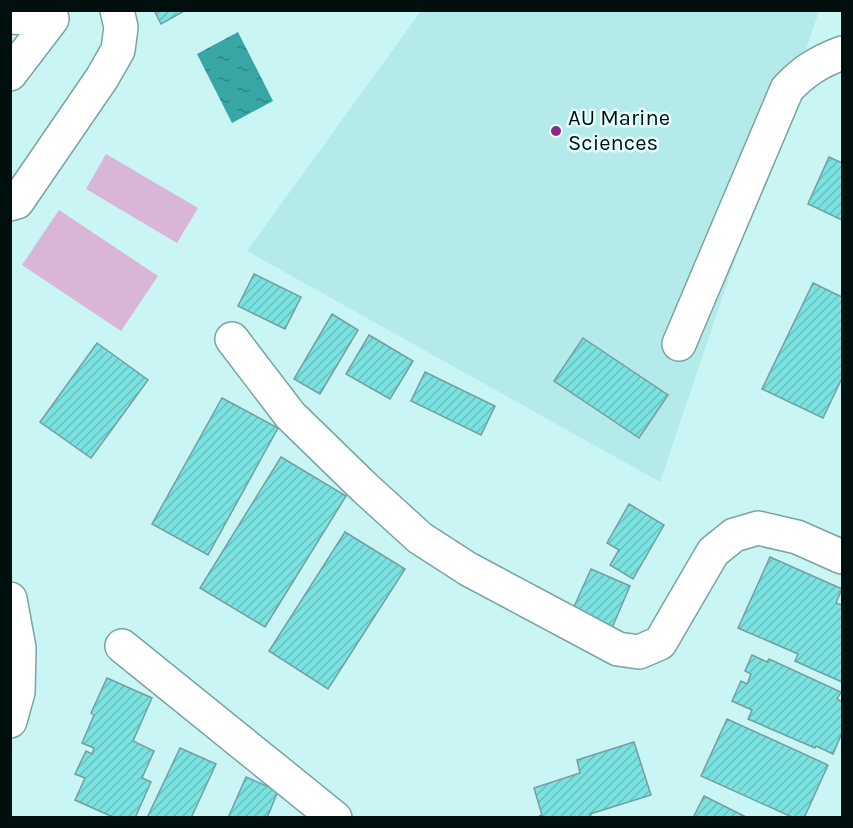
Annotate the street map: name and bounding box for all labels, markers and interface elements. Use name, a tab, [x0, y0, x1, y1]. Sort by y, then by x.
place label: AU Marine Sciences	[568, 105, 670, 156]
marker: AU Marine Sciences	[549, 124, 563, 138]

